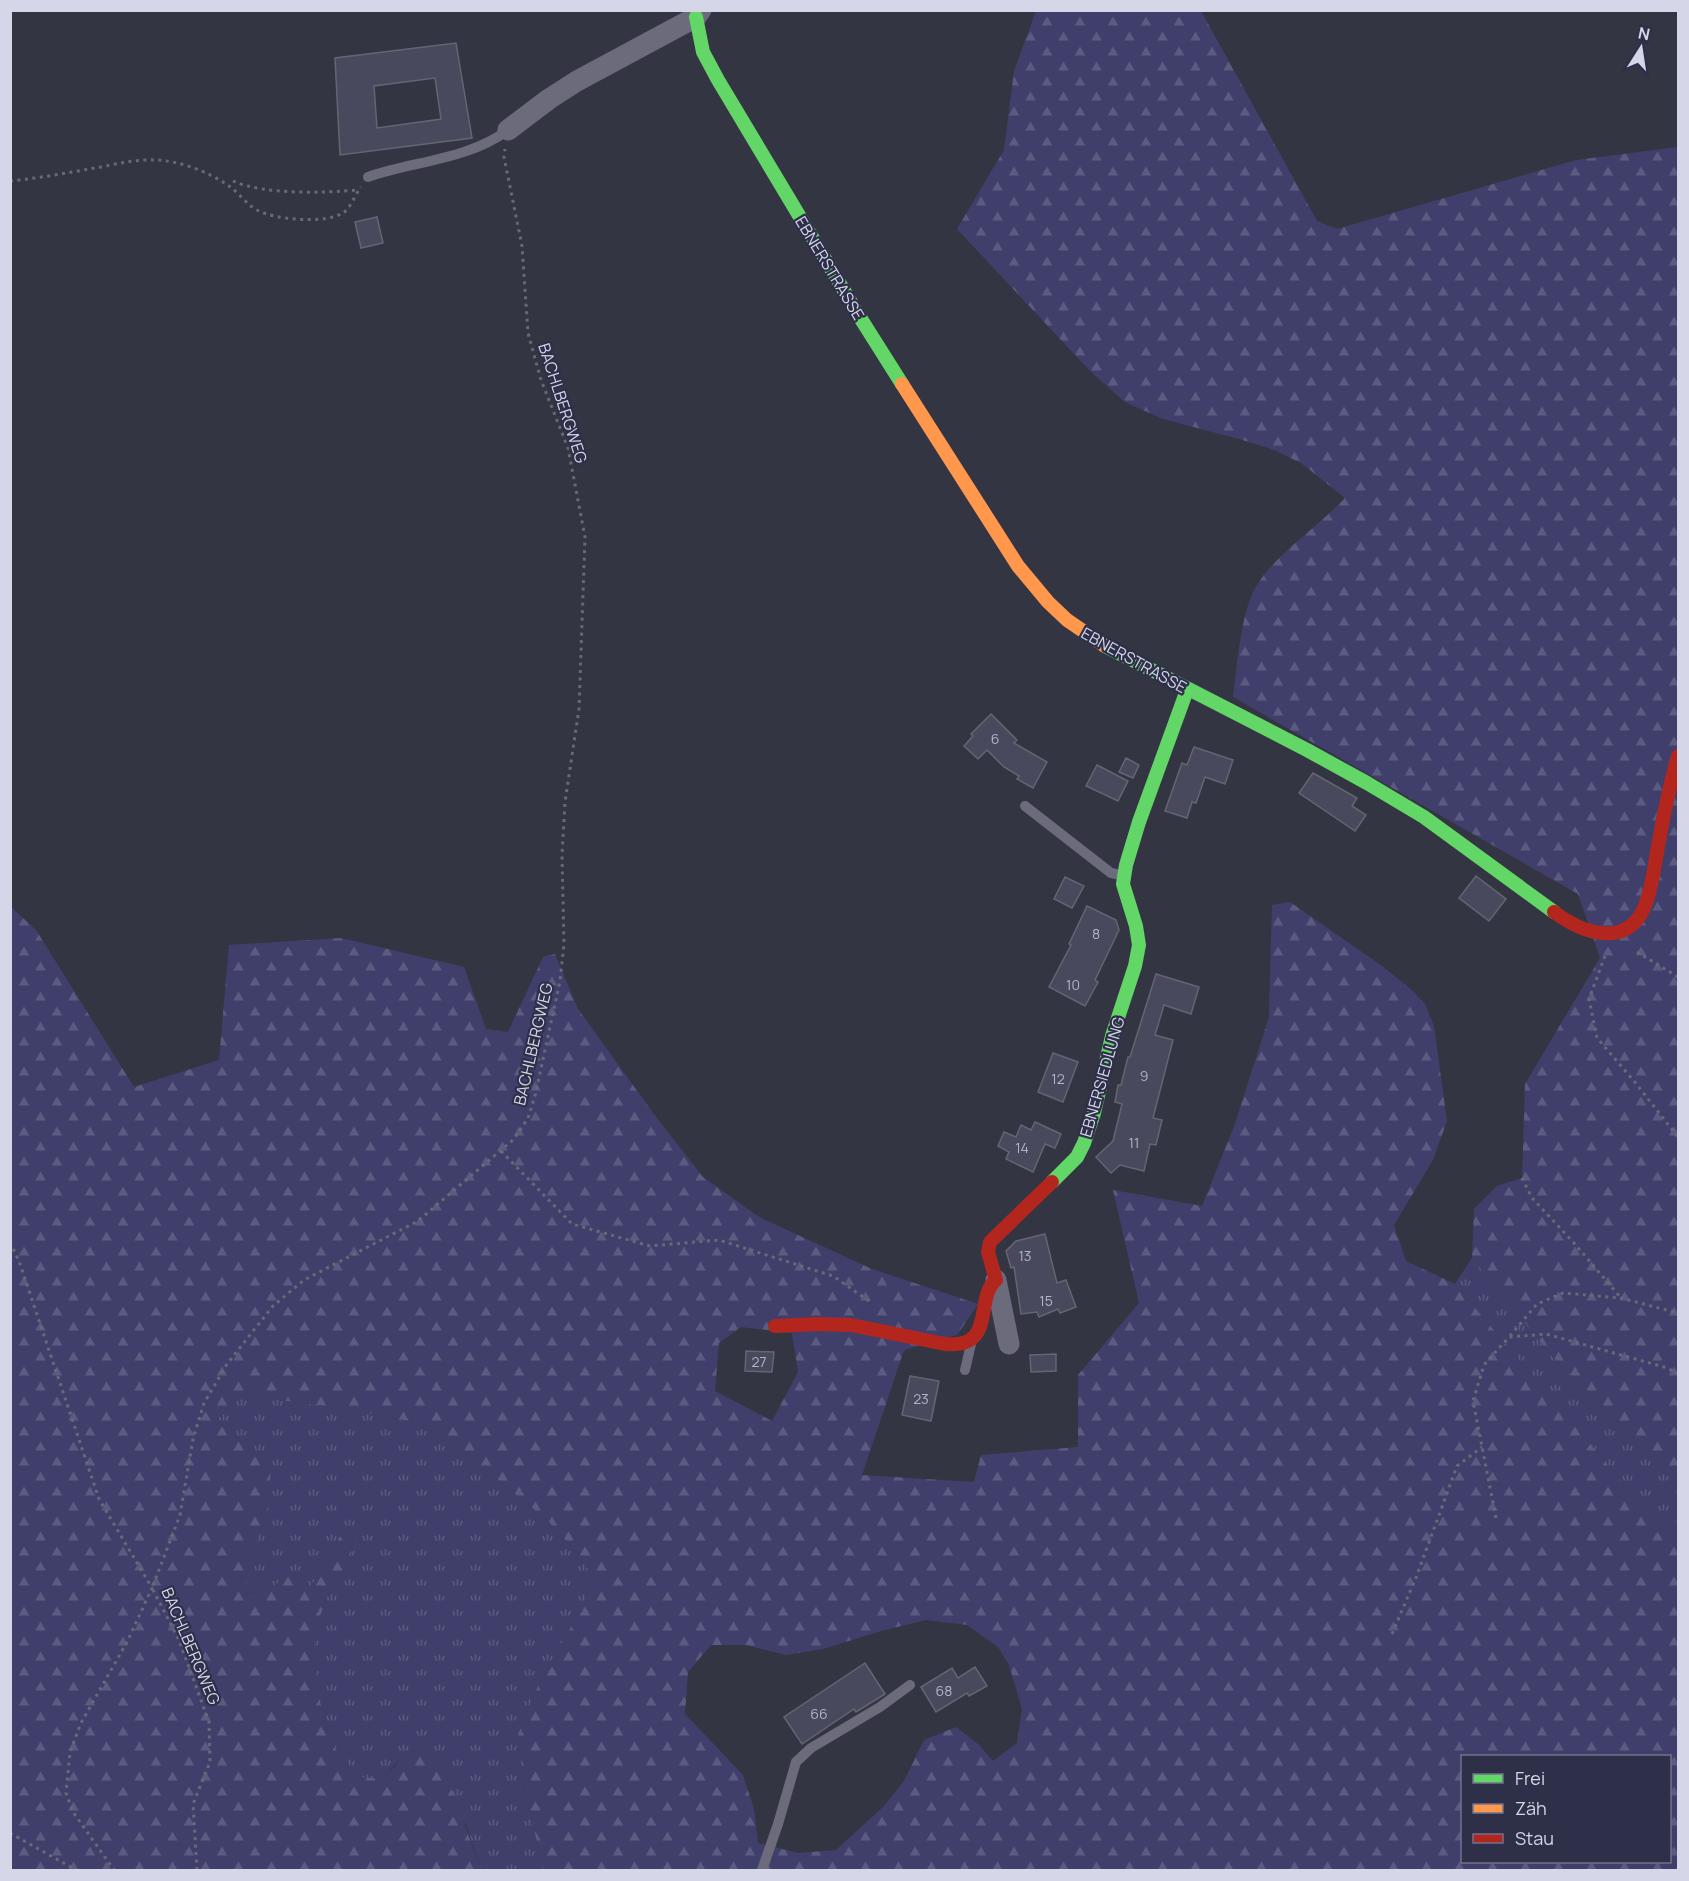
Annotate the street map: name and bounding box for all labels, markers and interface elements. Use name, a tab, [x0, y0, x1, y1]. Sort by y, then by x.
north arrow	[1611, 18, 1671, 78]
text: N	[1636, 21, 1652, 45]
street label: EBNERSTRASSE	[790, 212, 870, 324]
street label: BACHLBERGWEG	[533, 340, 593, 466]
street label: EBNERSTRASSE	[1077, 622, 1191, 698]
house number: 6	[991, 729, 999, 748]
house number: 8	[1092, 924, 1100, 943]
house number: 10	[1066, 975, 1080, 994]
street label: BACHLBERGWEG	[508, 981, 558, 1107]
street label: EBNERSIEDLUNG	[1074, 1014, 1130, 1140]
house number: 9	[1140, 1066, 1148, 1085]
house number: 12	[1051, 1069, 1065, 1088]
house number: 11	[1129, 1133, 1139, 1152]
house number: 14	[1015, 1138, 1029, 1157]
house number: 13	[1018, 1246, 1032, 1265]
house number: 15	[1039, 1291, 1053, 1310]
house number: 27	[751, 1352, 767, 1371]
house number: 23	[913, 1389, 929, 1408]
street label: BACHLBERGWEG	[156, 1584, 226, 1708]
house number: 68	[936, 1681, 952, 1700]
house number: 66	[810, 1704, 828, 1723]
legend	[1461, 1755, 1671, 1863]
text: Frei	[1515, 1766, 1545, 1790]
text: Zäh	[1515, 1796, 1547, 1820]
text: Stau	[1515, 1826, 1554, 1850]

